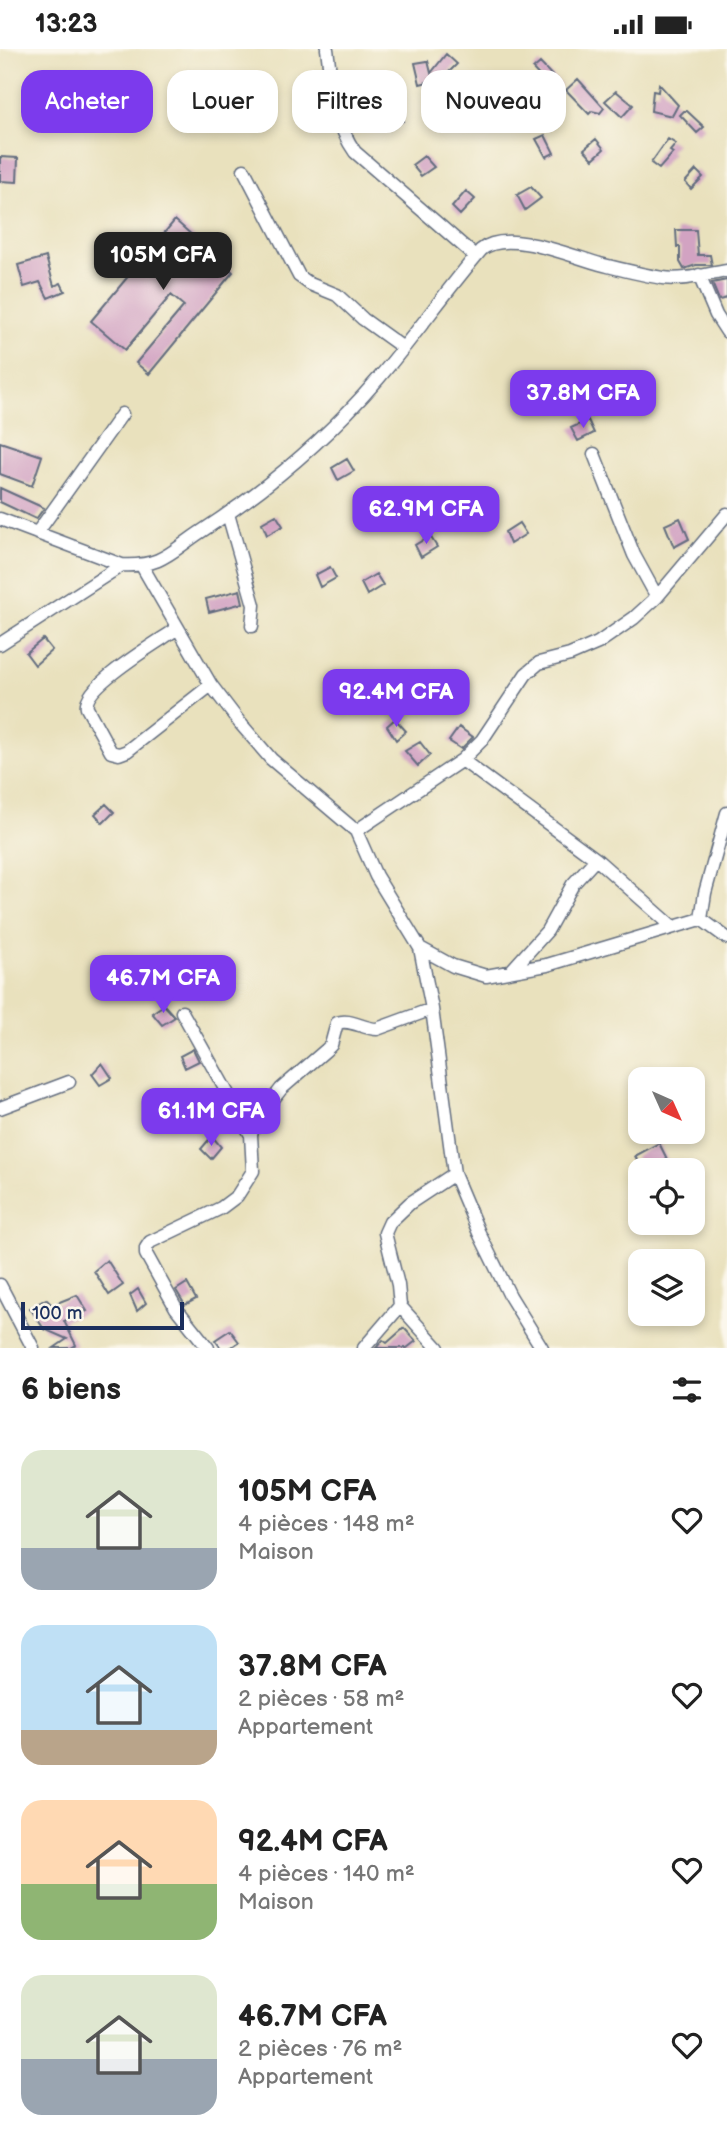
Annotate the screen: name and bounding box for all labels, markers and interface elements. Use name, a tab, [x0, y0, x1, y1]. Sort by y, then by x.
text: 13:23	[35, 9, 97, 40]
chip: Acheter	[21, 70, 153, 133]
chip: Louer	[167, 70, 278, 133]
chip: Filtres	[292, 70, 407, 133]
chip: Nouveau	[421, 70, 566, 133]
pin: 105M CFA	[91, 233, 235, 292]
text: 105M CFA	[110, 241, 216, 269]
pin: 37.8M CFA	[503, 371, 663, 430]
text: 37.8M CFA	[526, 379, 640, 407]
pin: 62.9M CFA	[346, 487, 506, 546]
text: 62.9M CFA	[368, 495, 484, 523]
pin: 92.4M CFA	[316, 669, 476, 729]
text: 92.4M CFA	[339, 678, 453, 706]
pin: 46.7M CFA	[83, 955, 243, 1015]
text: 46.7M CFA	[106, 964, 220, 992]
north arrow	[628, 1067, 705, 1145]
map controls	[628, 1067, 705, 1326]
pin: 61.1M CFA	[131, 1089, 291, 1148]
text: 61.1M CFA	[157, 1097, 265, 1125]
button: locate	[628, 1158, 705, 1235]
button: layers	[628, 1249, 705, 1326]
scale bar	[21, 1299, 184, 1331]
text: 100 m	[32, 1302, 83, 1325]
icon: filters	[668, 1371, 706, 1409]
text: 6 biens	[21, 1372, 121, 1408]
text: 105M CFA	[238, 1474, 376, 1510]
icon: home	[77, 1478, 161, 1562]
icon: heart	[668, 1501, 706, 1539]
text: 4 pièces · 148 m²	[238, 1510, 415, 1538]
text: Maison	[238, 1538, 314, 1566]
text: 37.8M CFA	[238, 1649, 387, 1685]
icon: home	[77, 1653, 161, 1737]
icon: heart	[668, 1676, 706, 1714]
text: 2 pièces · 58 m²	[238, 1685, 404, 1713]
text: Appartement	[238, 1713, 373, 1741]
text: 92.4M CFA	[238, 1824, 388, 1860]
icon: home	[77, 1828, 161, 1912]
icon: heart	[668, 1851, 706, 1889]
text: 4 pièces · 140 m²	[238, 1860, 415, 1888]
text: Maison	[238, 1888, 314, 1916]
text: 46.7M CFA	[238, 1999, 387, 2035]
icon: home	[77, 2003, 161, 2087]
icon: heart	[668, 2026, 706, 2064]
text: 2 pièces · 76 m²	[238, 2035, 403, 2063]
text: Appartement	[238, 2063, 373, 2091]

